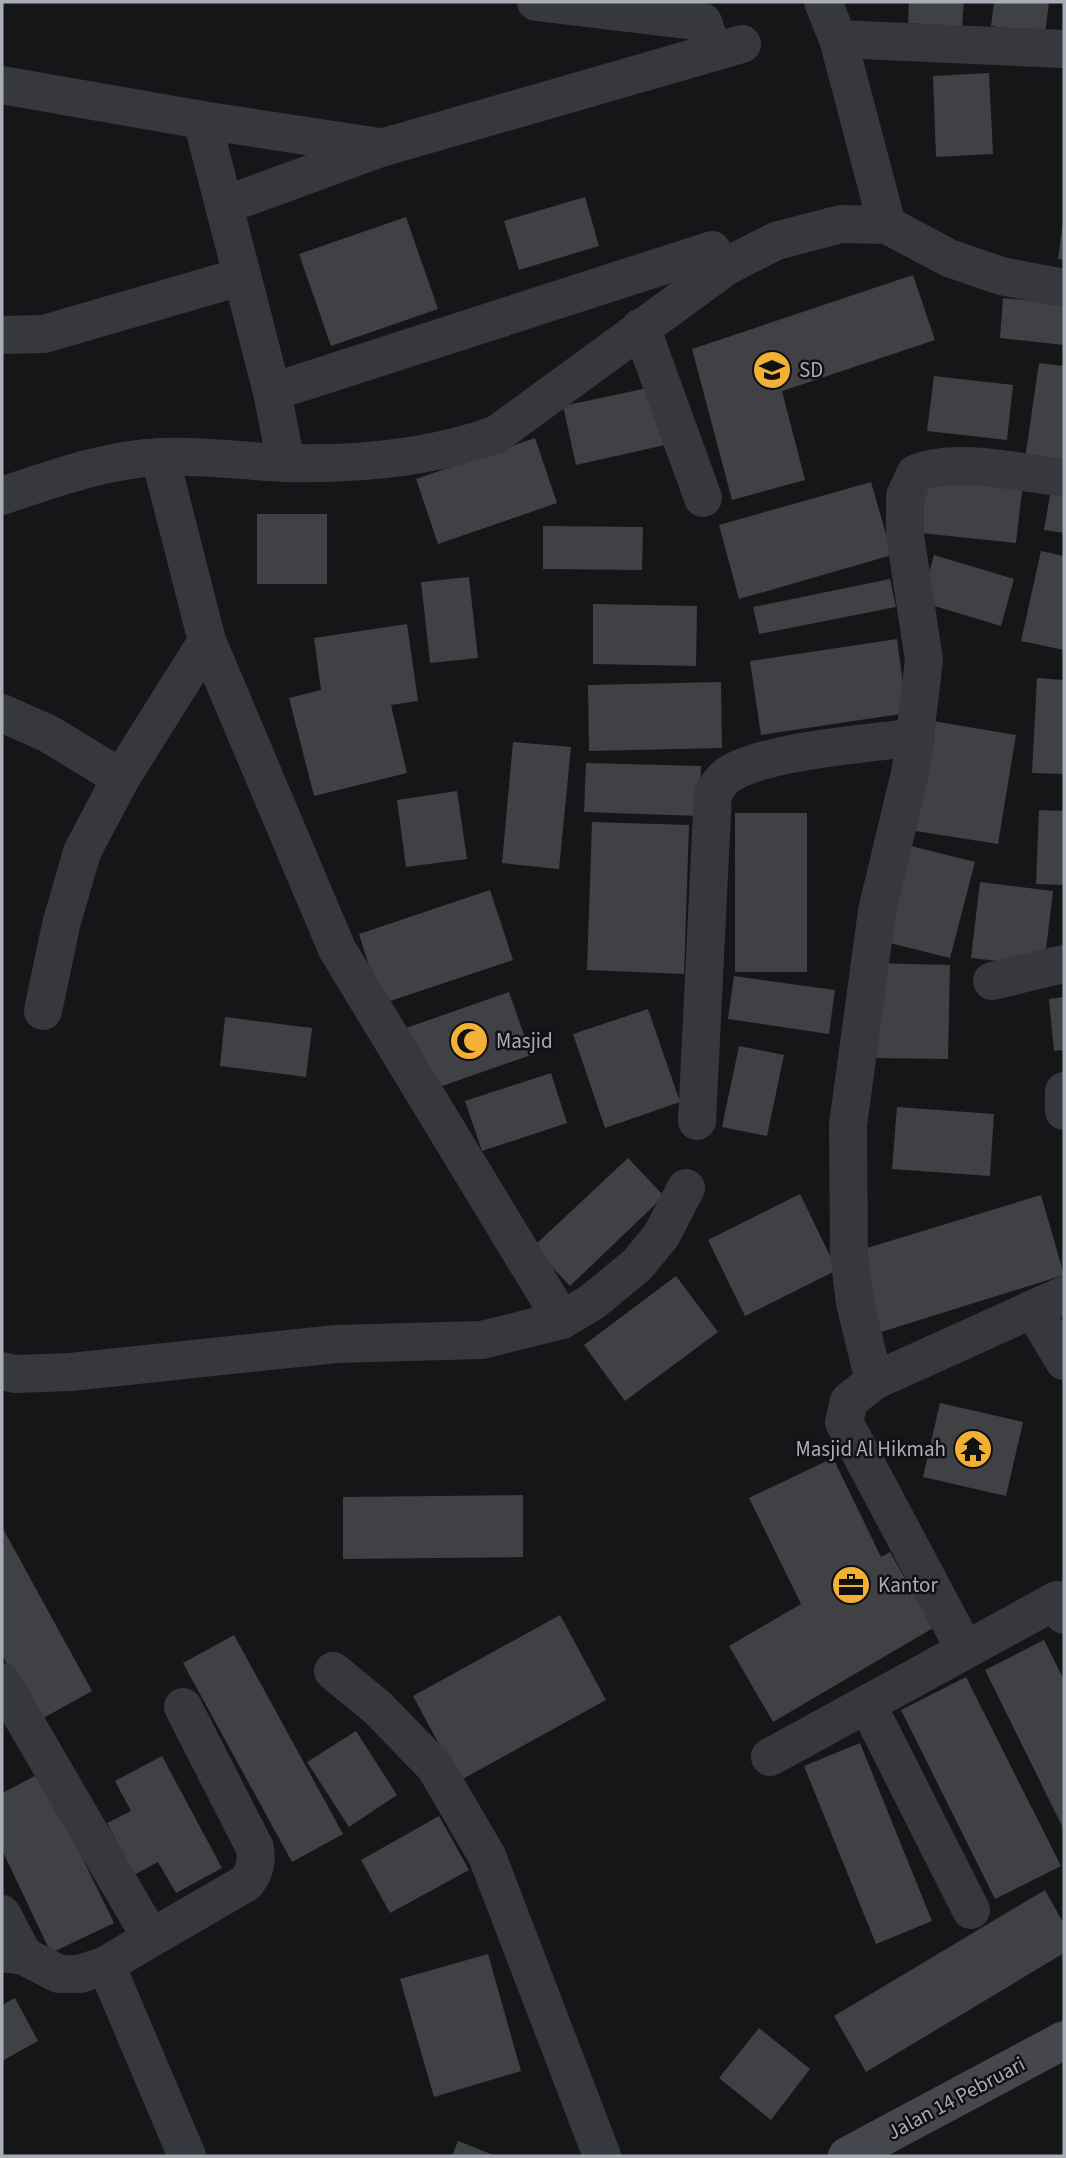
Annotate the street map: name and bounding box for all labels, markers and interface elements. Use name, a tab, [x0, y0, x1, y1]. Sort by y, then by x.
school or university icon: SD	[751, 349, 793, 391]
place label: SD	[799, 355, 823, 385]
mosque icon: Masjid	[448, 1020, 490, 1062]
place label: Masjid	[496, 1026, 553, 1056]
temple icon: Masjid Al Hikmah	[952, 1428, 994, 1470]
place label: Masjid Al Hikmah	[796, 1434, 946, 1464]
office icon: Kantor	[830, 1564, 872, 1606]
place label: Kantor	[878, 1570, 938, 1600]
street label: Jalan 14 Pebruari	[882, 2049, 1030, 2147]

